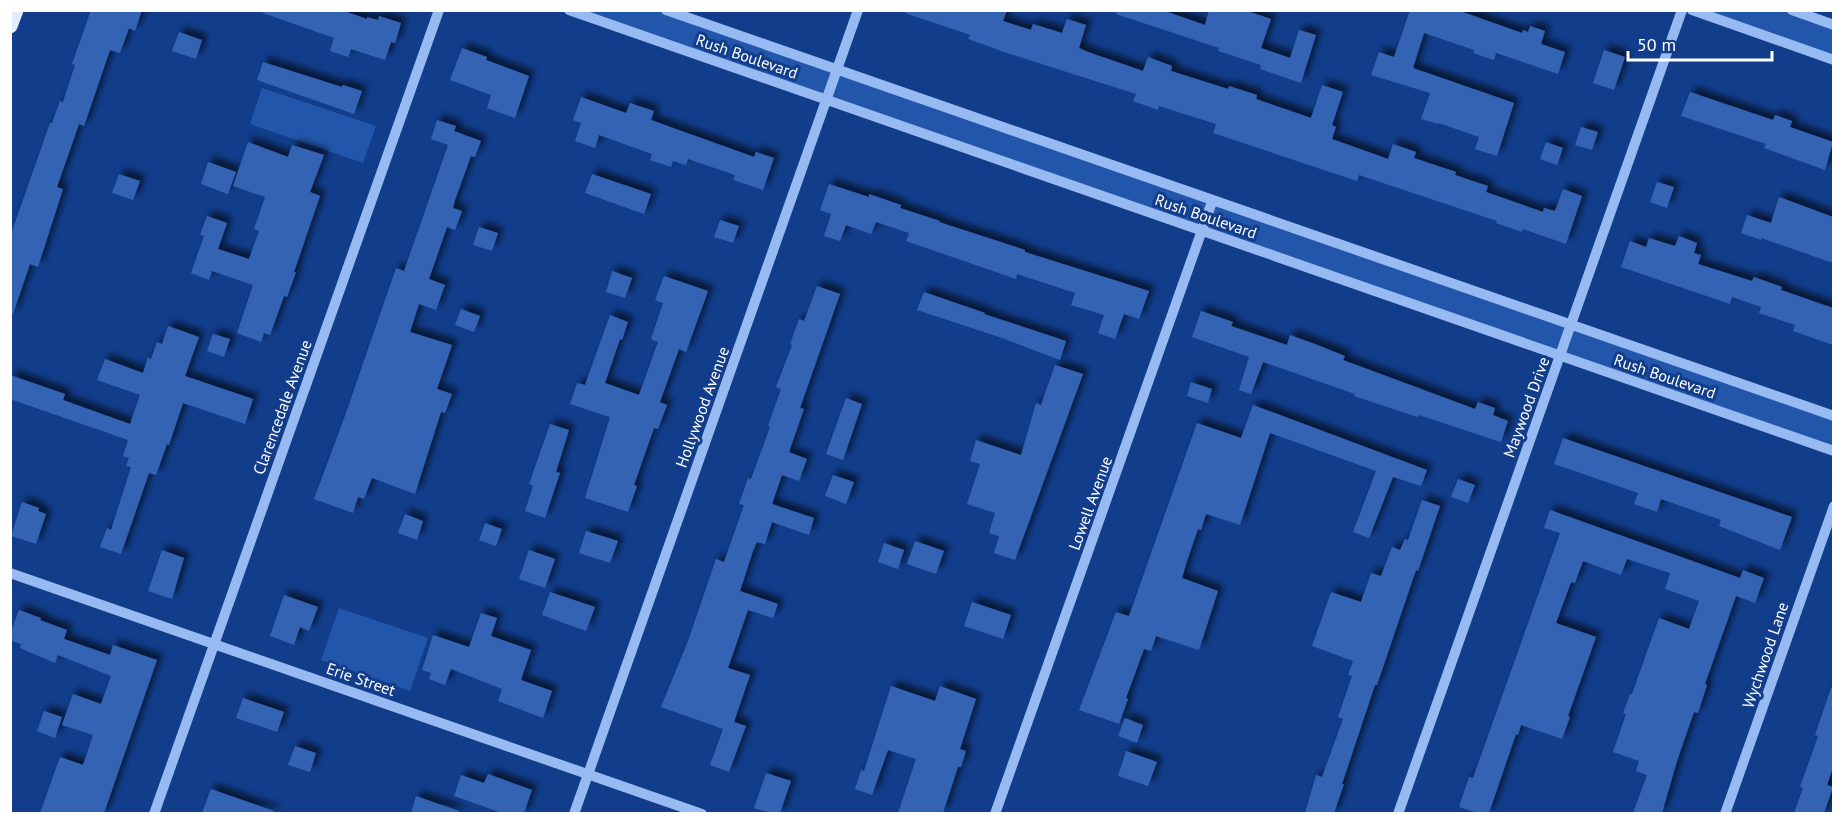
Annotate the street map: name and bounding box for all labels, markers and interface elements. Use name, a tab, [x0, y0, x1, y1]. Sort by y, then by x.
scale bar	[1628, 24, 1772, 62]
street label: Rush Boulevard	[693, 29, 801, 83]
text: 50 m	[1637, 33, 1676, 56]
street label: Rush Boulevard	[1152, 189, 1260, 243]
street label: Clarencedale Avenue	[248, 337, 316, 477]
street label: Hollywood Avenue	[671, 344, 733, 470]
street label: Rush Boulevard	[1611, 349, 1719, 403]
street label: Maywood Drive	[1499, 354, 1553, 460]
street label: Lowell Avenue	[1064, 453, 1116, 553]
street label: Wychwood Lane	[1738, 599, 1792, 711]
street label: Erie Street	[324, 658, 399, 700]

